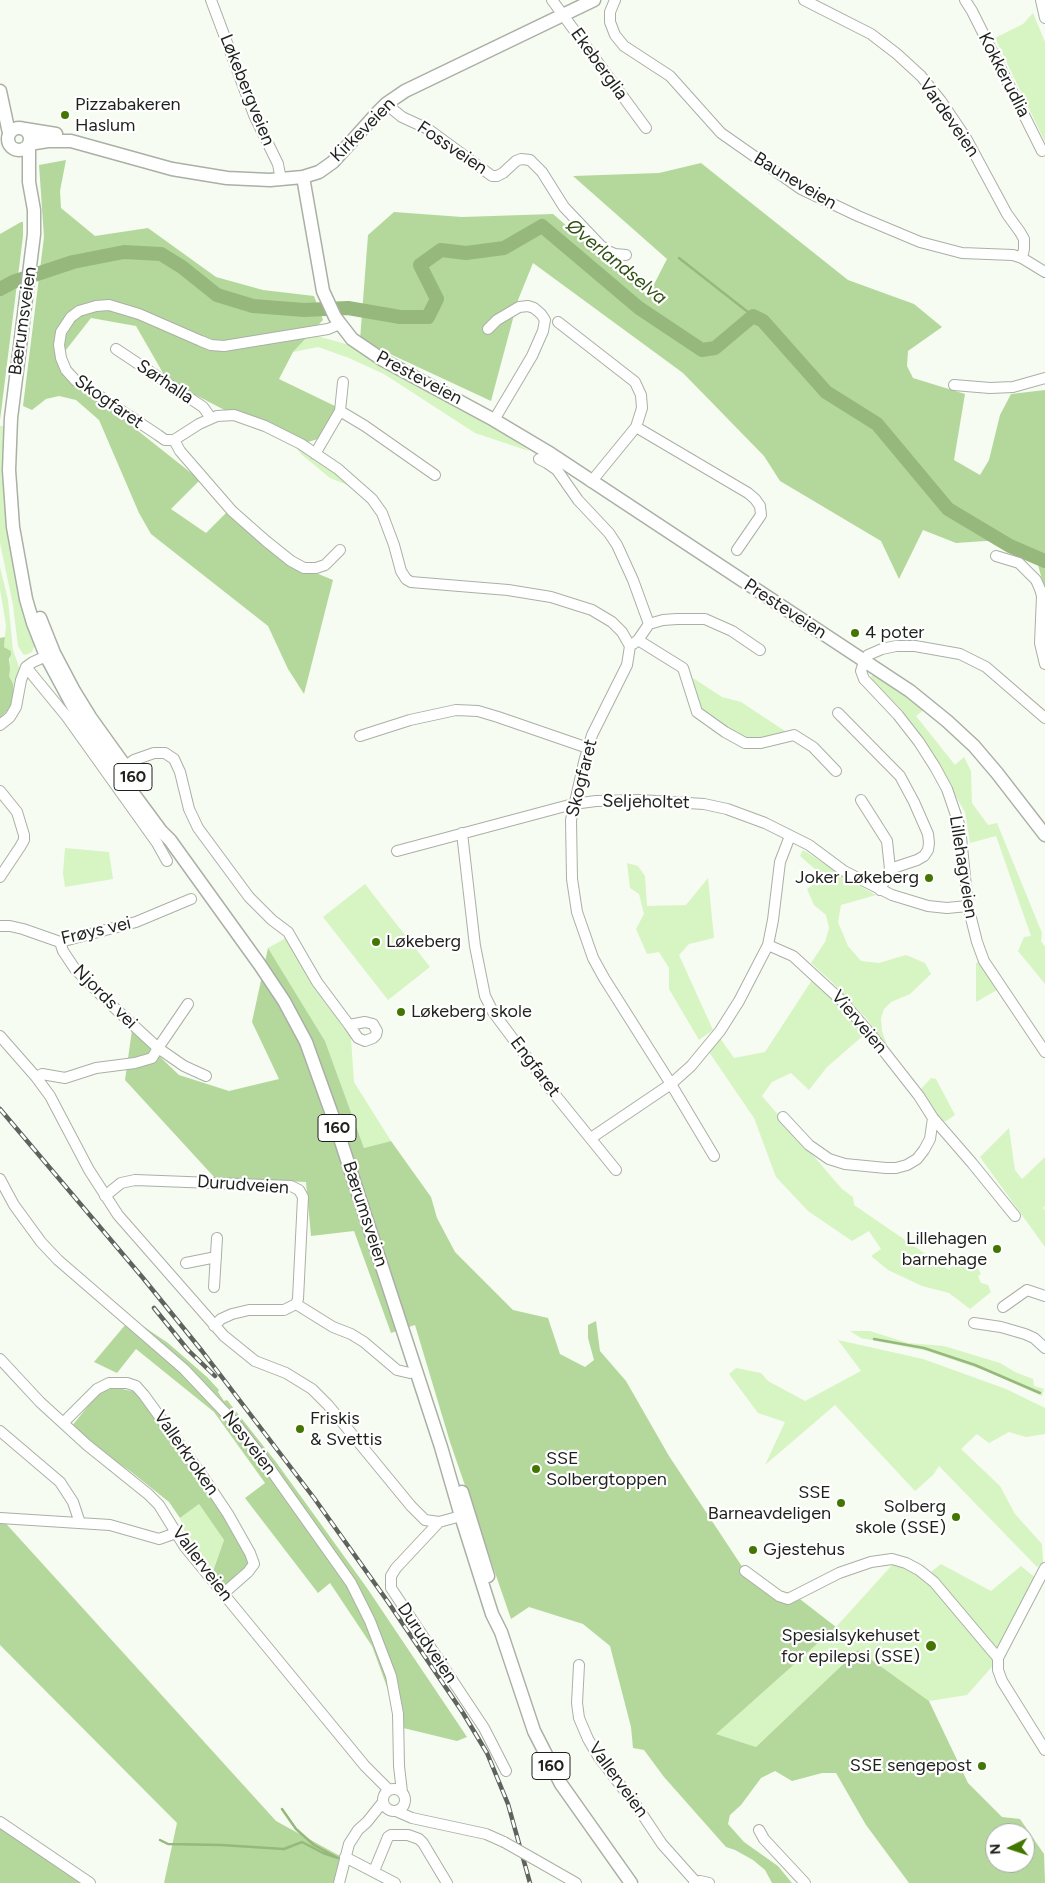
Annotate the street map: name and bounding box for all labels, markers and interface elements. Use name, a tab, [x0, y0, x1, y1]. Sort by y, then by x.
street label: Ekeberglia	[566, 24, 632, 104]
street label: Kokkerudlia	[973, 29, 1035, 121]
street label: Løkebergveien	[215, 31, 279, 149]
street label: Vardeveien	[914, 75, 984, 161]
street label: Kirkeveien	[326, 93, 400, 167]
place label: Pizzabakeren Haslum	[75, 94, 181, 136]
marker: Pizzabakeren Haslum	[59, 109, 71, 121]
street label: Fossveien	[413, 117, 491, 179]
street label: Bauneveien	[750, 148, 840, 214]
water label: Øverlandselva	[561, 214, 671, 310]
street label: Bærumsveien	[5, 265, 41, 377]
street label: Presteveien	[372, 346, 466, 410]
street label: Sørhalla	[132, 355, 198, 409]
street label: Skogfaret	[70, 370, 148, 434]
street label: Presteveien	[740, 574, 830, 644]
place label: 4 poter	[865, 622, 924, 644]
marker: 4 poter	[849, 627, 861, 639]
street label: Skogfaret	[562, 737, 602, 819]
road number: 160	[114, 764, 152, 790]
street label: Seljeholtet	[602, 790, 690, 814]
street label: Lillehagveien	[944, 814, 982, 920]
place label: Joker Løkeberg	[795, 867, 919, 889]
marker: Joker Løkeberg	[923, 872, 935, 884]
street label: Frøys vei	[59, 912, 133, 950]
place label: Løkeberg	[386, 931, 461, 953]
marker: Løkeberg	[370, 936, 382, 948]
street label: Njords vei	[68, 960, 142, 1034]
street label: Vierveien	[826, 986, 892, 1058]
place label: Løkeberg skole	[411, 1001, 532, 1023]
marker: Løkeberg skole	[395, 1006, 407, 1018]
street label: Engfaret	[505, 1033, 565, 1101]
road number: 160	[318, 1114, 356, 1142]
street label: Bærumsveien	[338, 1159, 392, 1269]
street label: Durudveien	[196, 1171, 290, 1199]
place label: Lillehagen barnehage	[902, 1228, 987, 1270]
marker: Lillehagen barnehage	[991, 1243, 1003, 1255]
street label: Vallerkroken	[149, 1406, 223, 1500]
street label: Nesveien	[217, 1407, 281, 1479]
place label: Friskis & Svettis	[310, 1408, 382, 1450]
marker: Friskis & Svettis	[294, 1423, 306, 1435]
place label: SSE Solbergtoppen	[546, 1448, 667, 1490]
marker: SSE Solbergtoppen	[530, 1463, 542, 1475]
place label: SSE Barneavdeligen	[708, 1482, 831, 1525]
place label: Solberg skole (SSE)	[855, 1496, 946, 1538]
marker: SSE Barneavdeligen	[835, 1497, 847, 1509]
marker: Solberg skole (SSE)	[950, 1511, 962, 1523]
street label: Vallerveien	[167, 1522, 237, 1606]
place label: Gjestehus	[763, 1539, 845, 1561]
marker: Gjestehus	[747, 1544, 759, 1556]
street label: Durudveien	[392, 1599, 462, 1687]
place label: Spesialsykehuset for epilepsi (SSE)	[781, 1625, 920, 1668]
marker: Spesialsykehuset for epilepsi (SSE)	[924, 1639, 938, 1653]
street label: Vallerveien	[583, 1738, 653, 1822]
road number: 160	[532, 1752, 570, 1780]
place label: SSE sengepost	[850, 1755, 972, 1777]
marker: SSE sengepost	[976, 1760, 988, 1772]
north arrow	[985, 1823, 1035, 1873]
text: N	[987, 1843, 1004, 1855]

